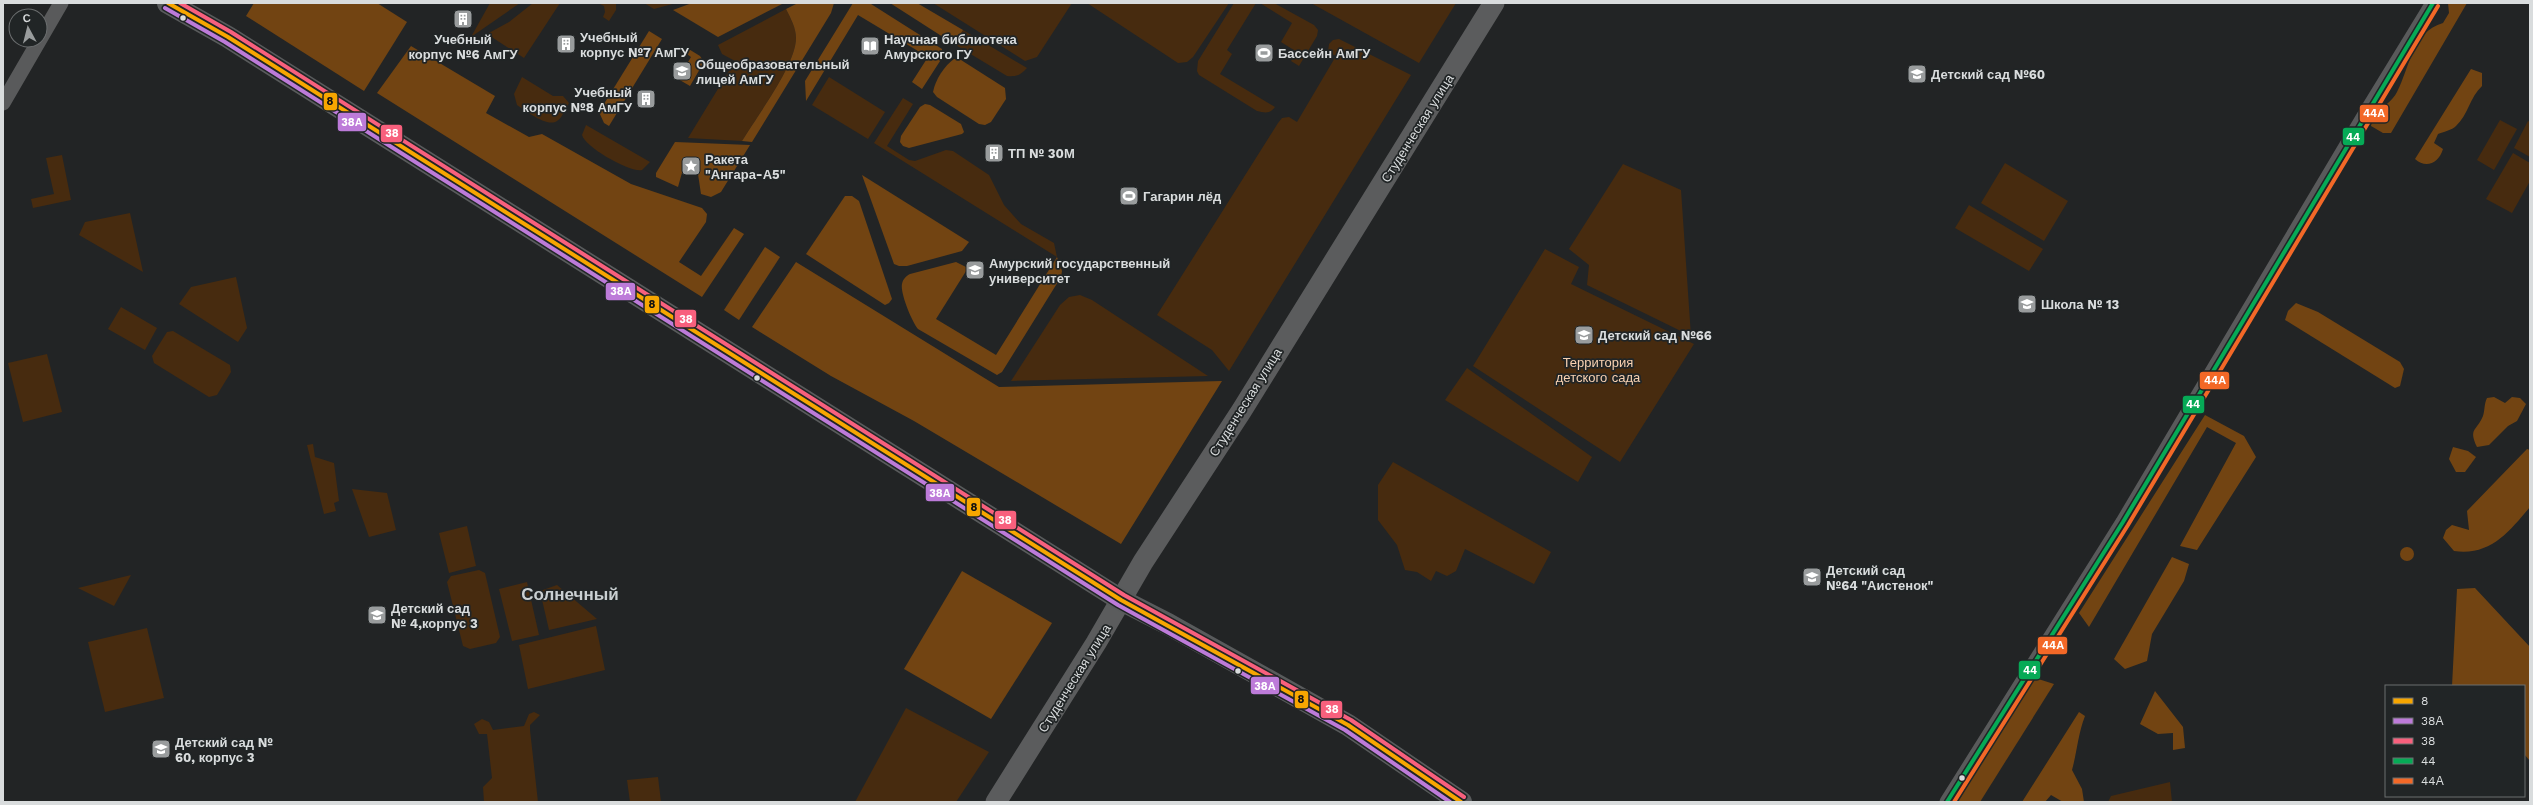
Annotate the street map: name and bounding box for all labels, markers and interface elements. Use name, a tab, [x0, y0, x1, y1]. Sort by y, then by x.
north arrow	[8, 8, 48, 48]
building icon: Учебный корпус №6 АмГУ	[452, 8, 474, 30]
text: С	[22, 12, 32, 26]
unlabelled marker	[178, 13, 188, 23]
place label: Учебный корпус №7 АмГУ	[580, 30, 690, 60]
place label: Учебный корпус №6 АмГУ	[408, 32, 519, 62]
place label: Научная библиотека Амурского ГУ	[884, 32, 1017, 62]
building icon: Учебный корпус №7 АмГУ	[555, 33, 577, 55]
library icon: Научная библиотека Амурского ГУ	[859, 35, 881, 57]
sports icon: Бассейн АмГУ	[1253, 42, 1275, 64]
place label: Бассейн АмГУ	[1278, 46, 1371, 61]
place label: Общеобразовательный лицей АмГУ	[696, 57, 850, 87]
school or university icon: Общеобразовательный лицей АмГУ	[671, 60, 693, 82]
school or university icon: Детский сад №60	[1906, 63, 1928, 85]
place label: Детский сад №60	[1931, 67, 2045, 82]
street label: Студенческая улица	[1378, 71, 1457, 185]
place label: Учебный корпус №8 АмГУ	[523, 85, 633, 115]
building icon: Учебный корпус №8 АмГУ	[635, 88, 657, 110]
line badge: 8	[323, 92, 338, 111]
text: 8	[327, 95, 334, 108]
line badge: 44А	[2359, 104, 2389, 123]
text: 44А	[2363, 107, 2385, 120]
line badge: 38А	[337, 112, 367, 132]
text: 38А	[341, 116, 363, 129]
line badge: 38	[380, 124, 403, 143]
text: 38	[385, 127, 399, 140]
line badge: 44	[2342, 127, 2365, 146]
text: 44	[2346, 131, 2360, 144]
building icon: ТП № 30М	[983, 142, 1005, 164]
place label: ТП № 30М	[1008, 146, 1075, 161]
place label: Ракета "Ангара-А5"	[705, 152, 786, 182]
place icon: Ракета "Ангара-А5"	[680, 155, 702, 177]
sports icon: Гагарин лёд	[1118, 185, 1140, 207]
place label: Гагарин лёд	[1143, 189, 1222, 204]
place label: Амурский государственный университет	[989, 256, 1170, 286]
school or university icon: Амурский государственный университет	[964, 259, 986, 281]
line badge: 38А	[605, 282, 636, 301]
text: 38А	[610, 285, 632, 298]
school or university icon: Школа № 13	[2016, 293, 2038, 315]
line badge: 8	[644, 295, 660, 314]
place label: Школа № 13	[2041, 297, 2120, 312]
text: 8	[649, 298, 656, 311]
line badge: 38	[674, 309, 697, 328]
text: 38	[679, 313, 693, 326]
school or university icon: Детский сад №66	[1573, 324, 1595, 346]
place label: Детский сад №66	[1598, 328, 1712, 343]
street label: Студенческая улица	[1206, 345, 1285, 459]
park label: Территория детского сада	[1556, 355, 1641, 385]
line badge: 44А	[2199, 371, 2230, 390]
unlabelled marker	[752, 373, 762, 383]
text: 44А	[2204, 374, 2226, 387]
line badge: 44	[2182, 395, 2205, 414]
text: 44	[2186, 398, 2200, 411]
line badge: 38А	[925, 483, 955, 502]
text: 38А	[929, 487, 951, 500]
line badge: 8	[966, 497, 981, 517]
text: 8	[971, 501, 978, 514]
line badge: 38	[994, 510, 1017, 530]
text: 38	[998, 514, 1012, 527]
place label: Детский сад №64 "Аистенок"	[1826, 563, 1934, 593]
school or university icon: Детский сад №64 "Аистенок"	[1801, 566, 1823, 588]
district label: Солнечный	[521, 584, 619, 604]
place label: Детский сад № 4,корпус 3	[391, 601, 478, 631]
school or university icon: Детский сад № 4,корпус 3	[366, 604, 388, 626]
street label: Студенческая улица	[1035, 621, 1114, 735]
line badge: 44А	[2037, 636, 2068, 655]
text: 44А	[2042, 639, 2064, 652]
line badge: 44	[2018, 660, 2041, 680]
text: 44	[2023, 664, 2037, 677]
unlabelled marker	[1233, 666, 1243, 676]
line badge: 38А	[1250, 676, 1280, 695]
text: 38А	[1254, 680, 1276, 693]
legend	[2385, 685, 2525, 797]
line badge: 8	[1294, 690, 1309, 709]
text: 8	[1298, 693, 1305, 706]
text: 8	[2421, 694, 2428, 708]
line badge: 38	[1320, 700, 1343, 719]
text: 38	[1325, 703, 1339, 716]
text: 38А	[2421, 714, 2443, 728]
text: 38	[2421, 734, 2435, 748]
place label: Детский сад № 60, корпус 3	[175, 735, 273, 765]
school or university icon: Детский сад № 60, корпус 3	[150, 738, 172, 760]
text: 44	[2421, 754, 2436, 768]
unlabelled marker	[1957, 773, 1967, 783]
text: 44А	[2421, 774, 2444, 788]

